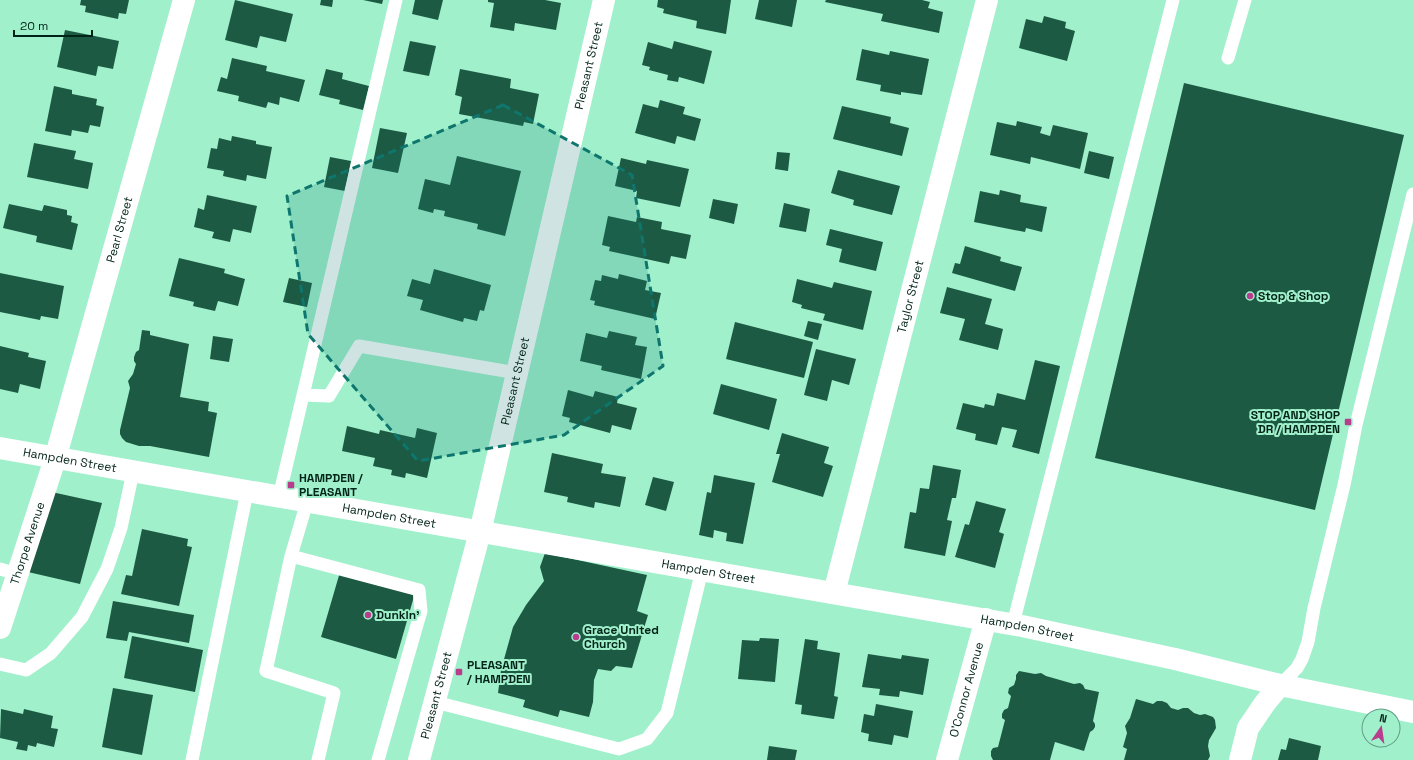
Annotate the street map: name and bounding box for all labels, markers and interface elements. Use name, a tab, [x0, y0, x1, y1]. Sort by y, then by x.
scale bar	[14, 12, 92, 38]
text: 20 m	[20, 18, 48, 34]
street label: Pleasant Street	[571, 20, 607, 111]
street label: Pearl Street	[103, 195, 136, 265]
street label: Taylor Street	[893, 258, 928, 335]
place label: Stop & Shop	[1258, 288, 1329, 304]
marker: Stop & Shop	[1245, 291, 1255, 301]
street label: Pleasant Street	[497, 335, 533, 427]
place label: STOP AND SHOP DR / HAMPDEN	[1251, 407, 1340, 437]
marker: STOP AND SHOP DR / HAMPDEN	[1343, 417, 1353, 427]
street label: Hampden Street	[22, 444, 118, 476]
place label: HAMPDEN / PLEASANT	[299, 470, 363, 500]
marker: HAMPDEN / PLEASANT	[286, 480, 296, 490]
street label: Thorpe Avenue	[7, 500, 49, 587]
street label: Hampden Street	[341, 500, 437, 532]
street label: Hampden Street	[660, 555, 756, 587]
place label: Dunkin'	[376, 607, 419, 623]
marker: Dunkin'	[363, 610, 373, 620]
street label: Hampden Street	[979, 611, 1076, 645]
place label: Grace United Church	[584, 622, 659, 652]
marker: Grace United Church	[571, 632, 581, 642]
street label: O'Connor Avenue	[946, 640, 987, 739]
street label: Pleasant Street	[417, 650, 456, 741]
place label: PLEASANT / HAMPDEN	[466, 657, 531, 687]
marker: PLEASANT / HAMPDEN	[454, 667, 464, 677]
north arrow	[1361, 708, 1401, 748]
text: N	[1378, 711, 1388, 726]

